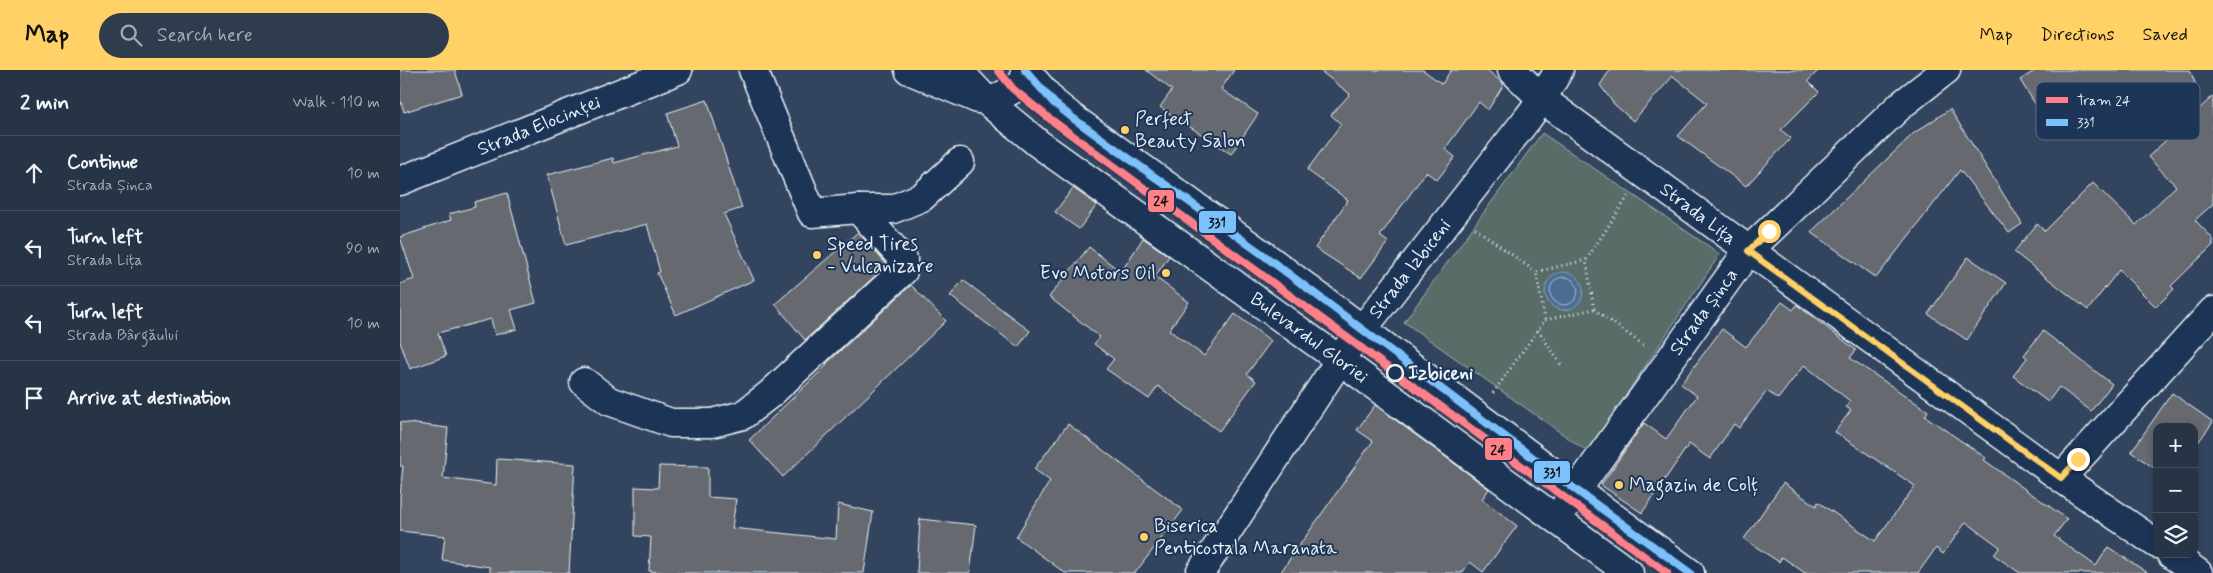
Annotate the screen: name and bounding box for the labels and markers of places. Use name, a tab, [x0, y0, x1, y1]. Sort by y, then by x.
place label: Perfect Beauty Salon	[1135, 107, 1246, 154]
marker: Perfect Beauty Salon	[1119, 124, 1131, 136]
place label: Speed Tires - Vulcanizare	[827, 232, 934, 279]
marker: Speed Tires - Vulcanizare	[811, 249, 823, 261]
place label: Evo Motors Oil	[1040, 261, 1156, 286]
marker: Evo Motors Oil	[1160, 267, 1172, 279]
place label: Izbiceni	[1408, 361, 1473, 386]
marker: Izbiceni	[1386, 364, 1404, 382]
place label: Magazin de Colț	[1629, 473, 1758, 501]
marker: Magazin de Colț	[1613, 479, 1625, 491]
place label: Biserica Penticostala Maranata	[1154, 514, 1337, 561]
marker: Biserica Penticostala Maranata	[1138, 531, 1150, 543]

